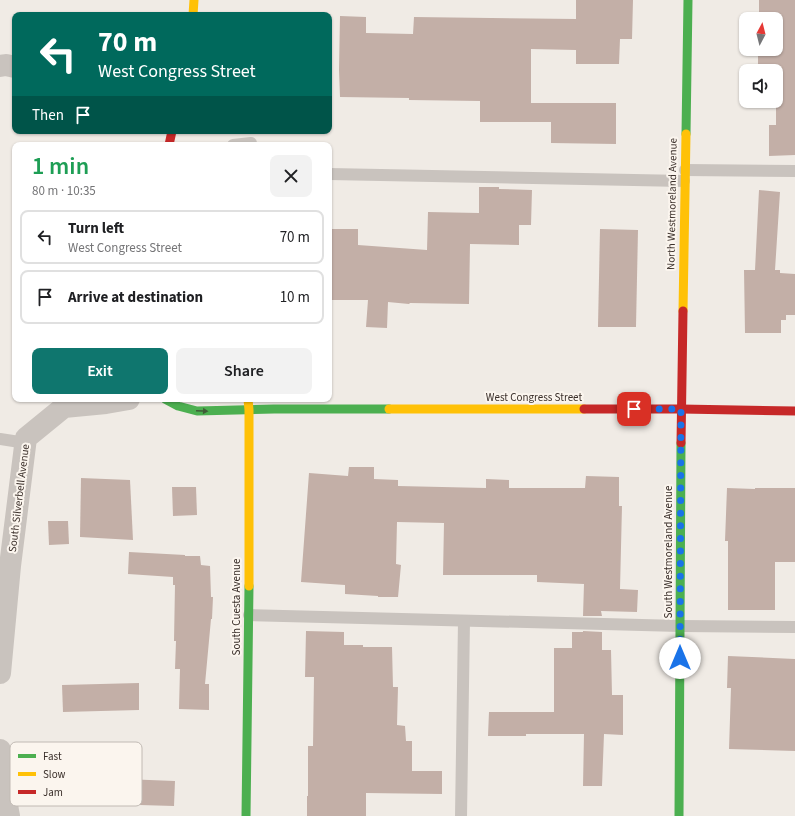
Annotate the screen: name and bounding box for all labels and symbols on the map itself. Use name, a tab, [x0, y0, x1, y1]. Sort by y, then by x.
north arrow	[739, 12, 783, 56]
street label: North Westmoreland Avenue	[663, 137, 681, 270]
street label: West Congress Street	[486, 390, 582, 405]
pin	[617, 392, 651, 426]
one-way arrow	[196, 407, 208, 414]
street label: South Silverbell Avenue	[5, 443, 33, 553]
street label: South Westmoreland Avenue	[661, 485, 676, 618]
street label: South Cuesta Avenue	[229, 558, 244, 655]
position arrow	[659, 637, 701, 679]
legend	[10, 742, 142, 806]
text: Fast	[43, 749, 62, 764]
text: Slow	[43, 767, 66, 782]
text: Jam	[43, 785, 63, 800]

